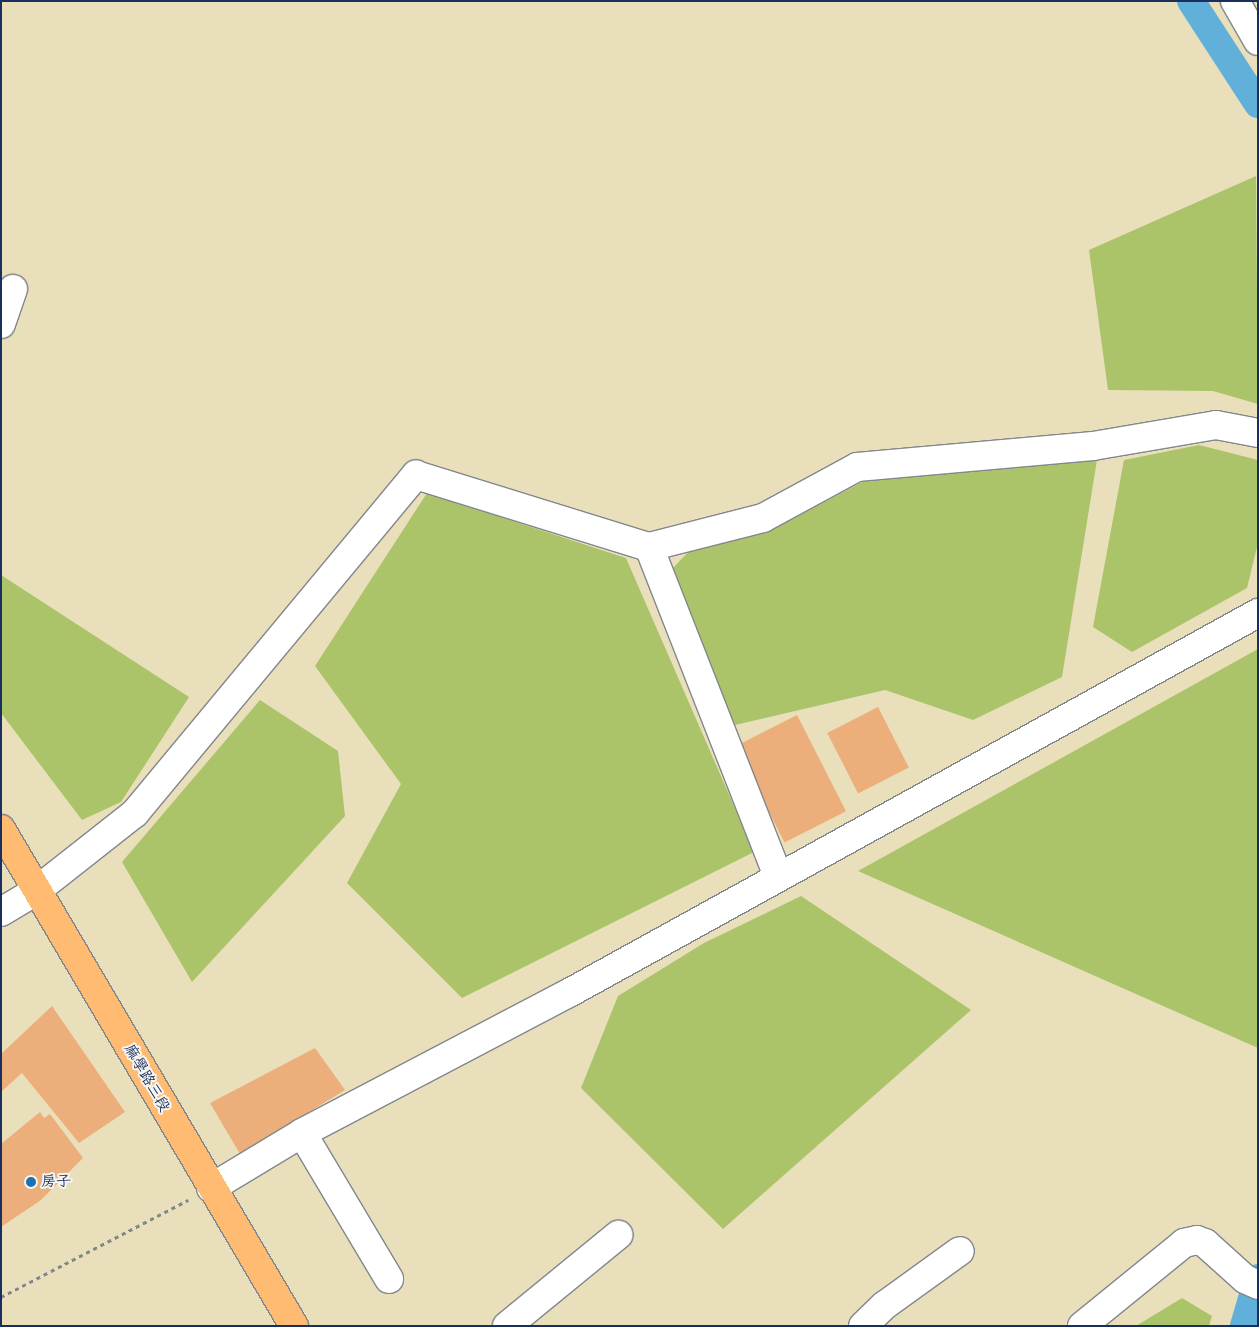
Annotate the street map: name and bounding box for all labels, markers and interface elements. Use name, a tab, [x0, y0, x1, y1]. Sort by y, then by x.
street label: 麻學路三段	[120, 1041, 174, 1115]
place label: 房子	[41, 1173, 71, 1191]
marker: 房子	[25, 1176, 37, 1188]

